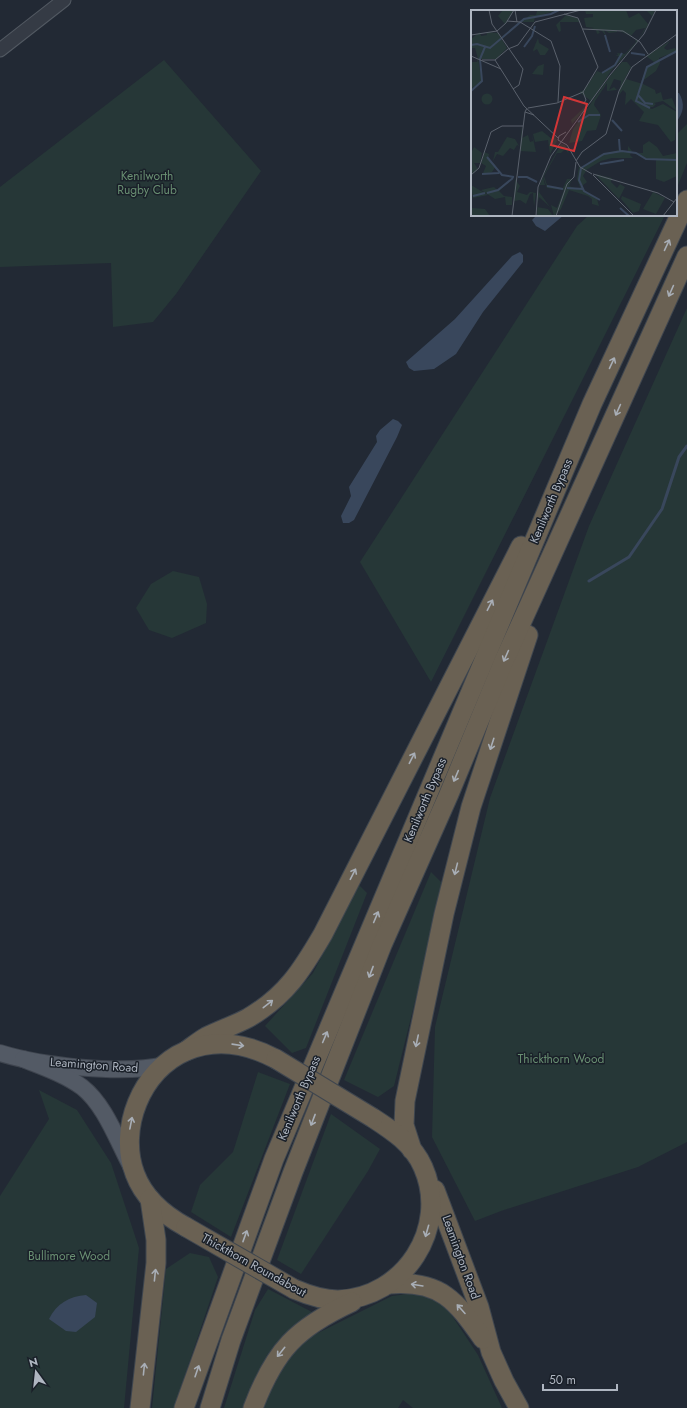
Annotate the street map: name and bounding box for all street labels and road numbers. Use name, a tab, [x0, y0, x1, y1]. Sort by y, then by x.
street label: Kenilworth Bypass	[525, 456, 577, 546]
street label: Kenilworth Bypass	[399, 755, 451, 845]
street label: Leamington Road	[49, 1053, 139, 1077]
street label: Kenilworth Bypass	[273, 1053, 325, 1143]
street label: Leamington Road	[437, 1212, 485, 1302]
street label: Thickthorn Roundabout	[199, 1229, 310, 1301]

